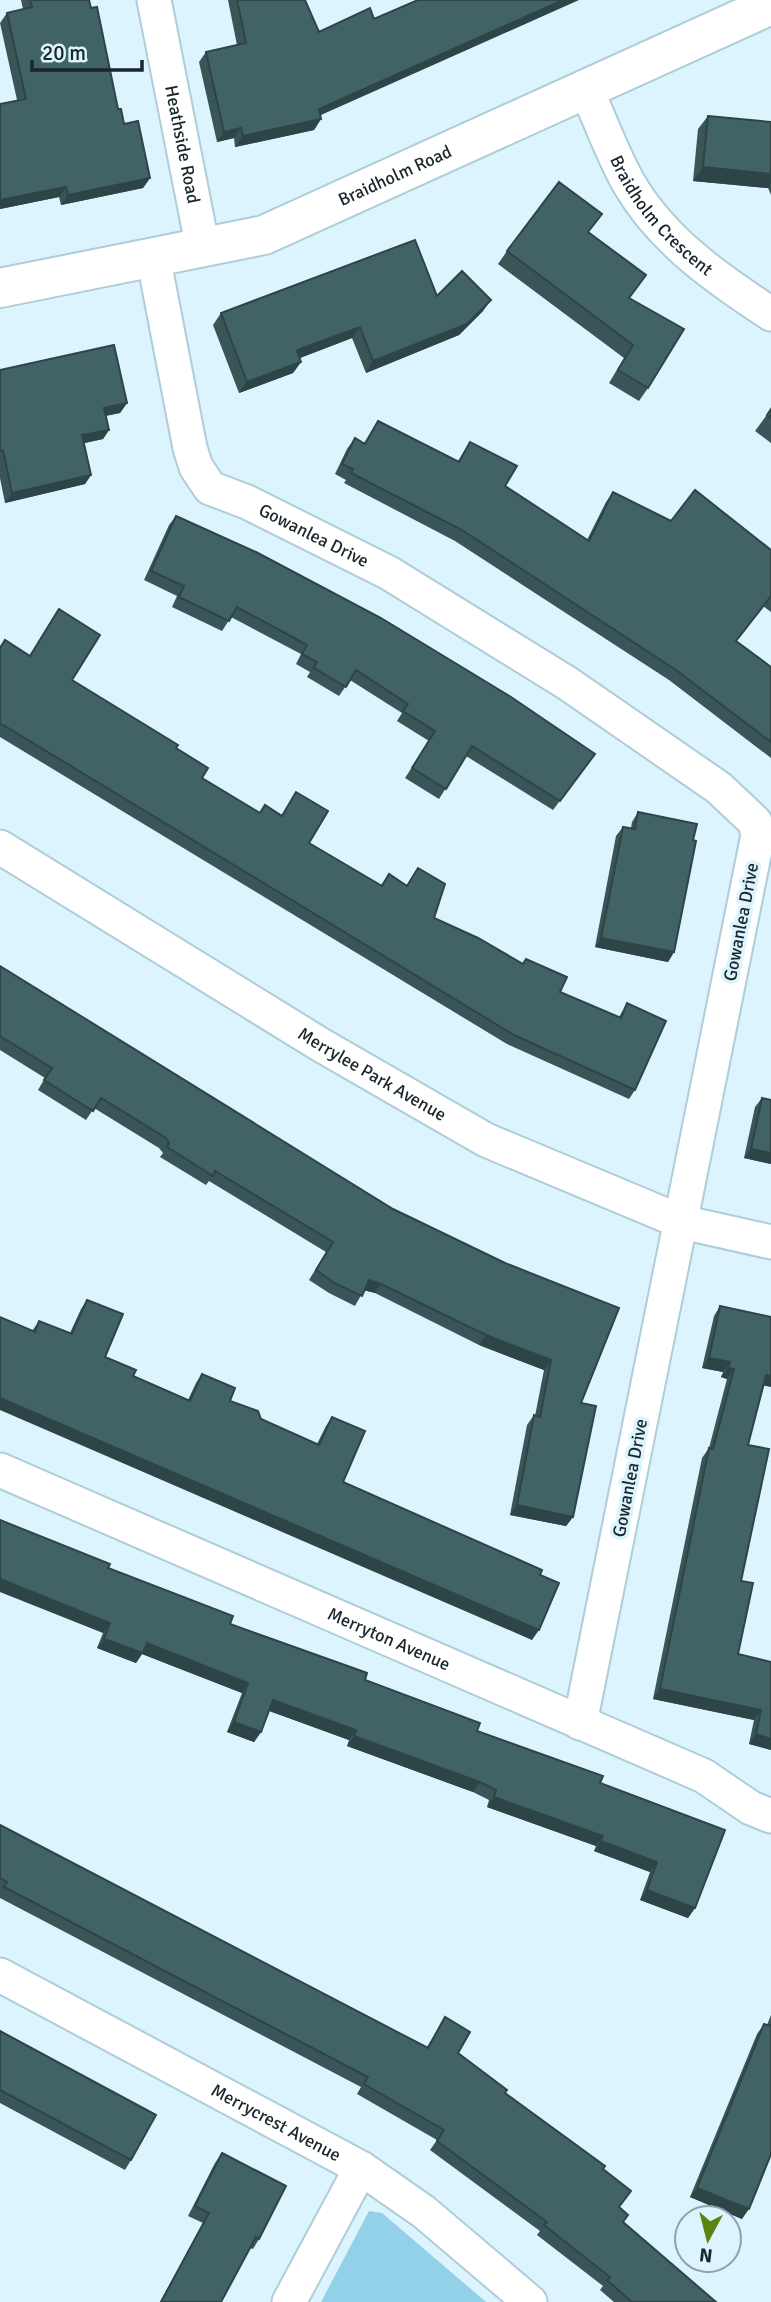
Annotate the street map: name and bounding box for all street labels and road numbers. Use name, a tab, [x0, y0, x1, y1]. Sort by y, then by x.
street label: Heathside Road	[160, 83, 205, 205]
street label: Braidholm Road	[335, 140, 455, 211]
street label: Braidholm Crescent	[605, 152, 717, 280]
street label: Gowanlea Drive	[255, 499, 372, 572]
street label: Gowanlea Drive	[719, 861, 763, 983]
street label: Merrylee Park Avenue	[294, 1022, 450, 1126]
street label: Gowanlea Drive	[608, 1417, 652, 1539]
street label: Merryton Avenue	[324, 1603, 454, 1675]
street label: Merrycrest Avenue	[207, 2079, 345, 2166]

